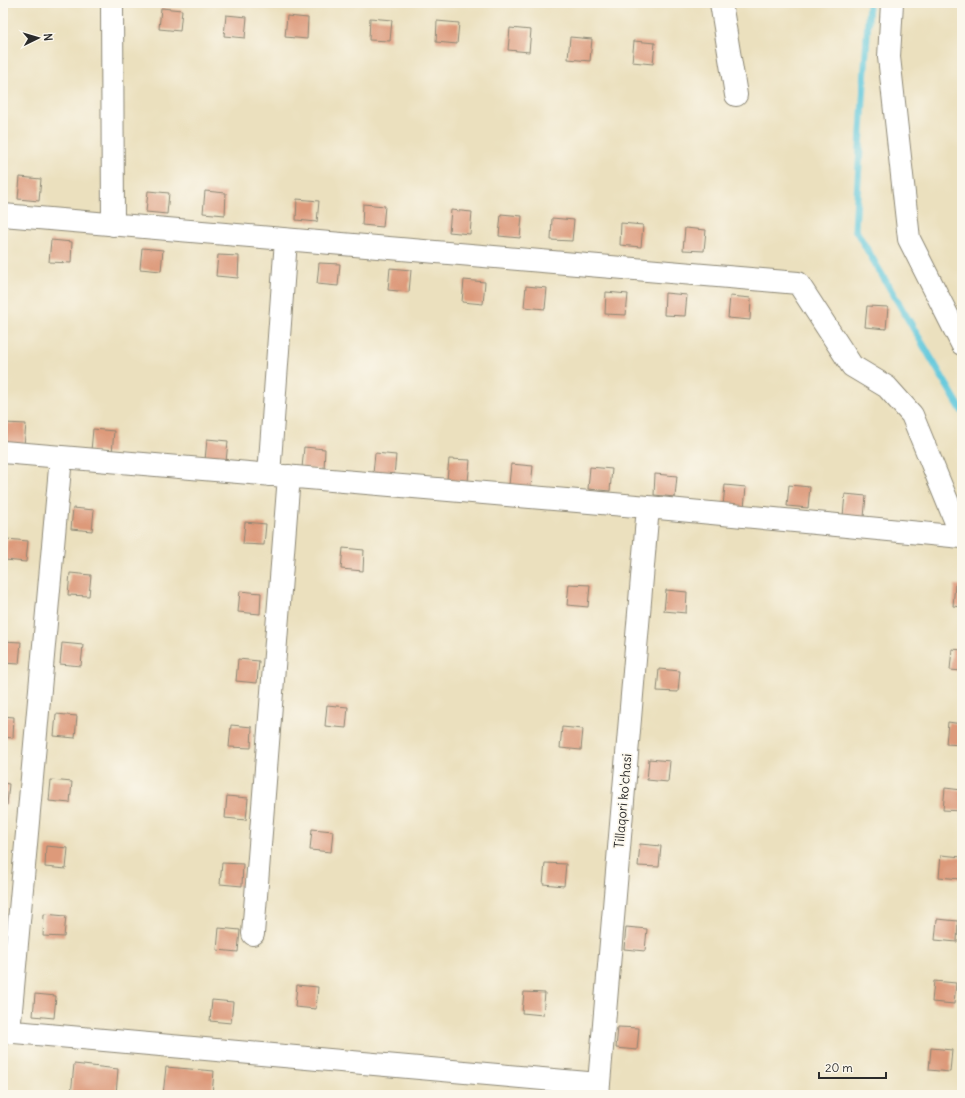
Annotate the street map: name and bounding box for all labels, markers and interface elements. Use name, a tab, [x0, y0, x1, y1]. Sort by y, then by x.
north arrow	[18, 18, 58, 58]
text: N	[41, 33, 55, 42]
street label: Tillaqori ko'chasi	[610, 753, 636, 849]
scale bar	[819, 1054, 886, 1080]
text: 20 m	[825, 1060, 853, 1075]

